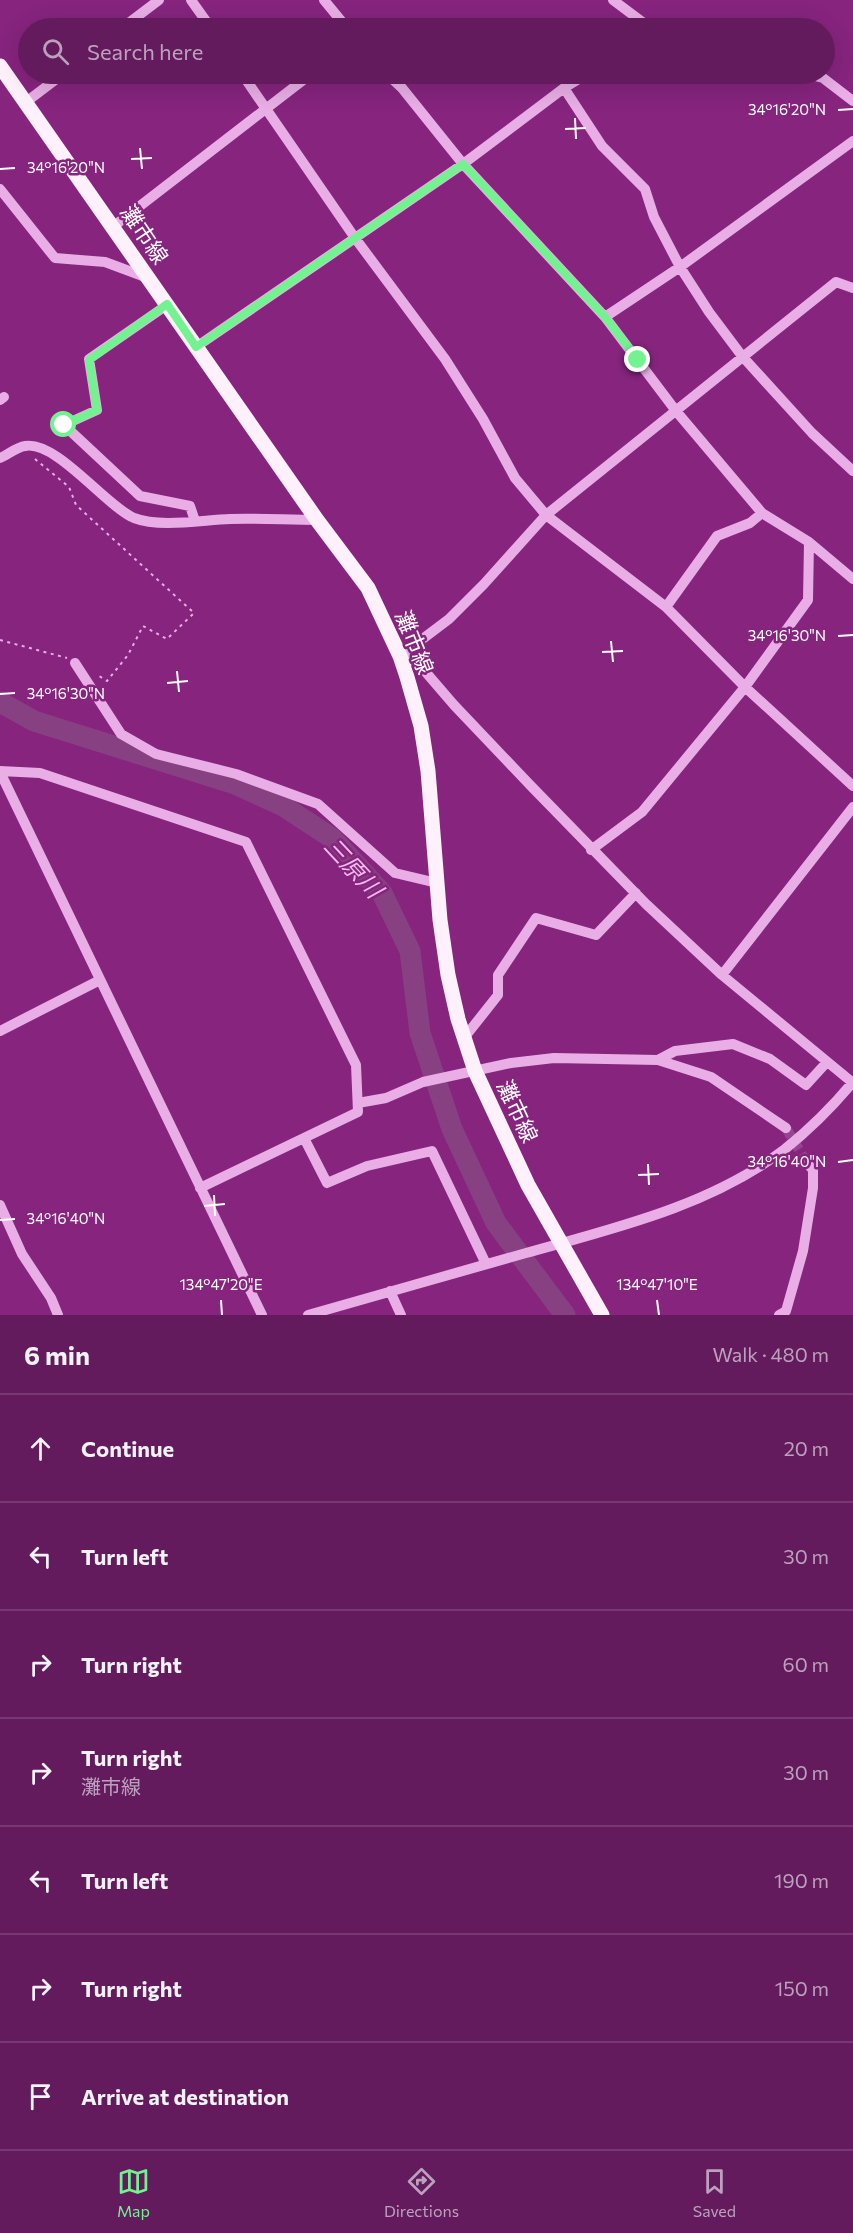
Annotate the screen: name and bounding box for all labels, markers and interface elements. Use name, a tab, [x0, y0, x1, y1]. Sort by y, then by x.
search box	[18, 18, 835, 84]
icon: search	[39, 35, 72, 68]
text: Search here	[87, 38, 203, 65]
text: 34°16'20"N	[748, 100, 826, 118]
text: 34°16'20"N	[27, 158, 105, 176]
street label: 灘市線	[115, 199, 175, 269]
route end	[624, 346, 650, 372]
route start	[50, 411, 76, 437]
street label: 灘市線	[390, 606, 440, 678]
text: 34°16'30"N	[748, 626, 826, 644]
text: 34°16'30"N	[27, 684, 105, 702]
water label: 三原川	[319, 831, 391, 905]
street label: 灘市線	[492, 1075, 544, 1147]
text: 34°16'40"N	[748, 1152, 826, 1170]
text: 34°16'40"N	[27, 1209, 105, 1227]
text: 134°47'20"E	[179, 1275, 263, 1293]
text: 134°47'10"E	[616, 1275, 698, 1293]
text: 6 min	[24, 1339, 90, 1370]
text: Walk · 480 m	[712, 1342, 829, 1366]
icon: ahead	[24, 1432, 57, 1465]
text: Continue	[81, 1435, 174, 1462]
text: 20 m	[784, 1436, 829, 1460]
icon: left	[24, 1540, 57, 1573]
text: Turn left	[81, 1543, 168, 1570]
text: 30 m	[783, 1544, 829, 1568]
icon: right	[24, 1648, 57, 1681]
text: Turn right	[81, 1651, 182, 1678]
text: 60 m	[783, 1652, 829, 1676]
text: Turn right	[81, 1744, 182, 1771]
icon: right	[24, 1756, 57, 1789]
text: 30 m	[783, 1760, 829, 1784]
text: 灘市線	[81, 1774, 141, 1798]
icon: left	[24, 1864, 57, 1897]
text: Turn left	[81, 1867, 168, 1894]
text: 190 m	[774, 1868, 829, 1892]
icon: right	[24, 1972, 57, 2005]
text: Turn right	[81, 1975, 182, 2002]
text: 150 m	[775, 1976, 829, 2000]
icon: arrive	[24, 2080, 57, 2113]
text: Arrive at destination	[81, 2083, 289, 2110]
tab: Map	[117, 2165, 150, 2220]
tab: Directions	[384, 2165, 459, 2220]
tab: Saved	[693, 2165, 736, 2220]

